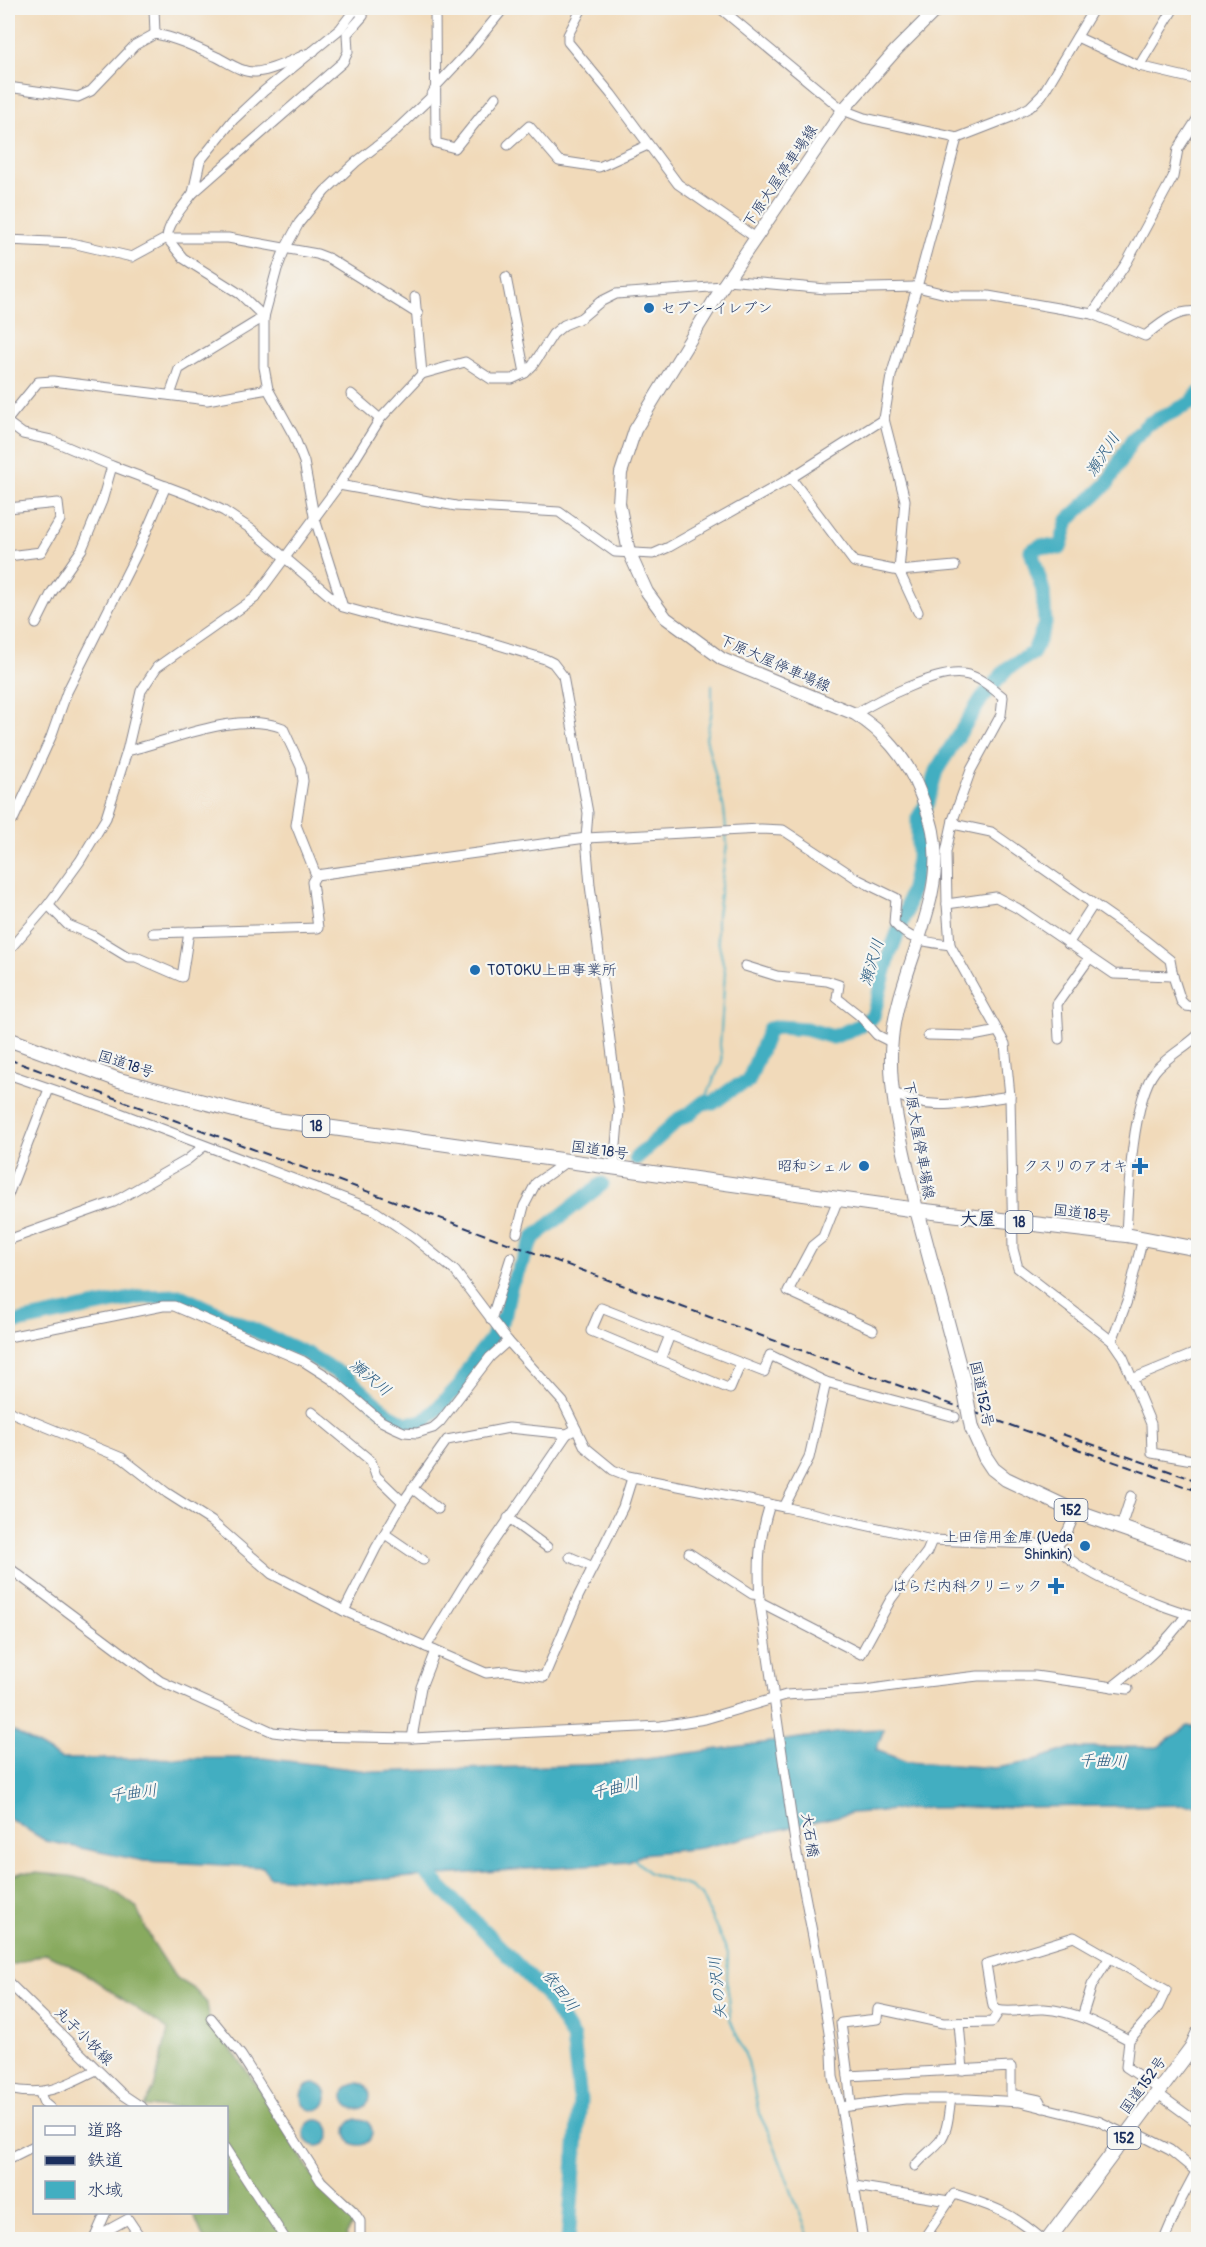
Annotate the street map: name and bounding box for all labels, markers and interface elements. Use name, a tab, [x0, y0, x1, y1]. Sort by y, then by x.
street label: 下原大屋停車場線	[739, 121, 822, 231]
place label: セブン-イレブン	[661, 299, 772, 318]
marker: セブン-イレブン	[642, 301, 656, 315]
water label: 瀬沢川	[1081, 429, 1124, 480]
street label: 下原大屋停車場線	[716, 630, 833, 697]
water label: 瀬沢川	[855, 936, 889, 988]
place label: TOTOKU上田事業所	[487, 961, 617, 980]
marker: TOTOKU上田事業所	[468, 963, 482, 977]
street label: 国道18号	[95, 1046, 157, 1083]
street label: 下原大屋停車場線	[899, 1079, 938, 1201]
road number: 18	[302, 1115, 330, 1137]
street label: 国道18号	[570, 1137, 630, 1164]
place label: 昭和シェル	[777, 1157, 852, 1176]
place label: クスリのアオキ	[1023, 1157, 1128, 1176]
marker: 昭和シェル	[857, 1159, 871, 1173]
marker: クスリのアオキ	[1133, 1159, 1147, 1173]
street label: 国道18号	[1052, 1201, 1112, 1226]
district label: 大屋	[960, 1208, 996, 1231]
road number: 18	[1006, 1211, 1032, 1233]
water label: 瀬沢川	[346, 1355, 395, 1401]
street label: 国道152号	[965, 1359, 998, 1429]
road number: 152	[1054, 1499, 1088, 1521]
place label: 上田信用金庫 (Ueda Shinkin)	[943, 1528, 1073, 1564]
marker: 上田信用金庫 (Ueda Shinkin)	[1078, 1539, 1092, 1553]
place label: はらだ内科クリニック	[892, 1577, 1042, 1596]
marker: はらだ内科クリニック	[1047, 1577, 1065, 1595]
water label: 千曲川	[1079, 1750, 1127, 1772]
water label: 千曲川	[590, 1773, 641, 1803]
water label: 千曲川	[108, 1780, 158, 1806]
street label: 大石橋	[797, 1811, 822, 1859]
water label: 矢の沢川	[705, 1955, 731, 2021]
water label: 依田川	[538, 1965, 583, 2016]
street label: 丸子小牧線	[50, 2003, 117, 2070]
street label: 国道152号	[1116, 2052, 1171, 2118]
legend	[33, 2106, 228, 2214]
text: 道路	[87, 2119, 123, 2142]
road number: 152	[1108, 2127, 1140, 2149]
text: 鉄道	[87, 2149, 123, 2172]
text: 水域	[87, 2179, 123, 2202]

